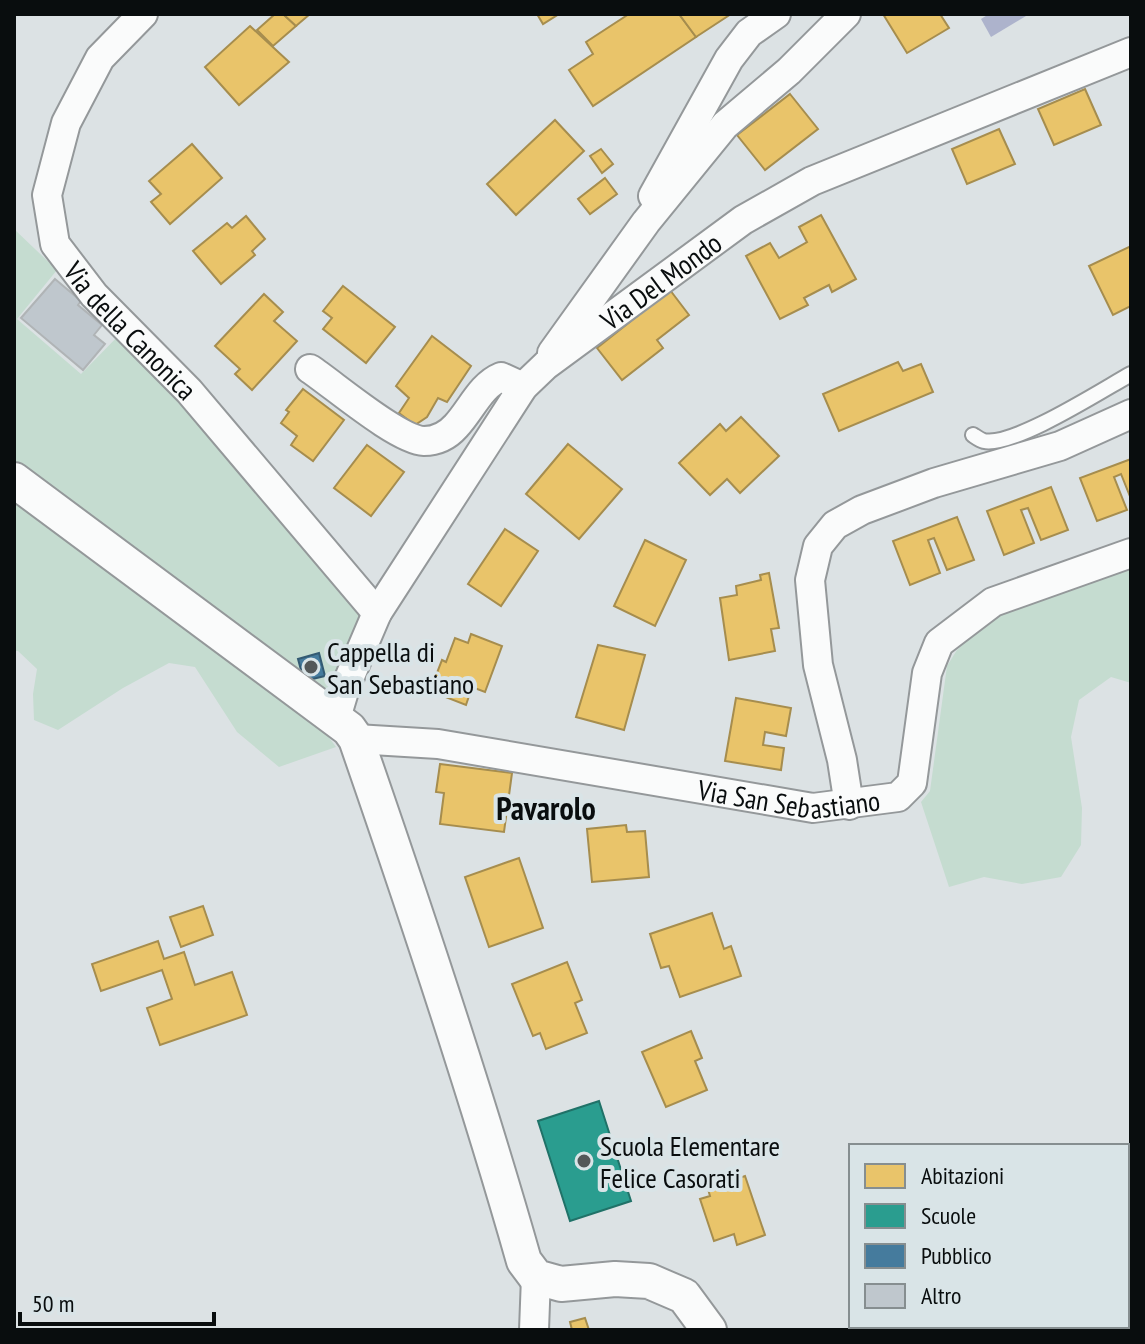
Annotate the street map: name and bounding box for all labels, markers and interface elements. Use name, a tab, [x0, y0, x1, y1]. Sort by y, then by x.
street label: Via Del Mondo	[592, 224, 728, 338]
street label: Via della Canonica	[56, 253, 205, 407]
place label: Cappella di San Sebastiano	[327, 633, 474, 702]
marker: Cappella di San Sebastiano	[302, 658, 320, 676]
street label: Via San Sebastiano	[694, 770, 882, 827]
district label: Pavarolo	[496, 787, 596, 829]
place label: Scuola Elementare Felice Casorati	[600, 1127, 780, 1196]
legend	[849, 1144, 1129, 1328]
marker: Scuola Elementare Felice Casorati	[575, 1152, 593, 1170]
text: Abitazioni	[921, 1160, 1004, 1191]
text: Scuole	[921, 1200, 976, 1231]
text: Pubblico	[921, 1240, 992, 1271]
scale bar	[20, 1276, 214, 1326]
text: Altro	[921, 1280, 962, 1311]
text: 50 m	[32, 1288, 74, 1319]

